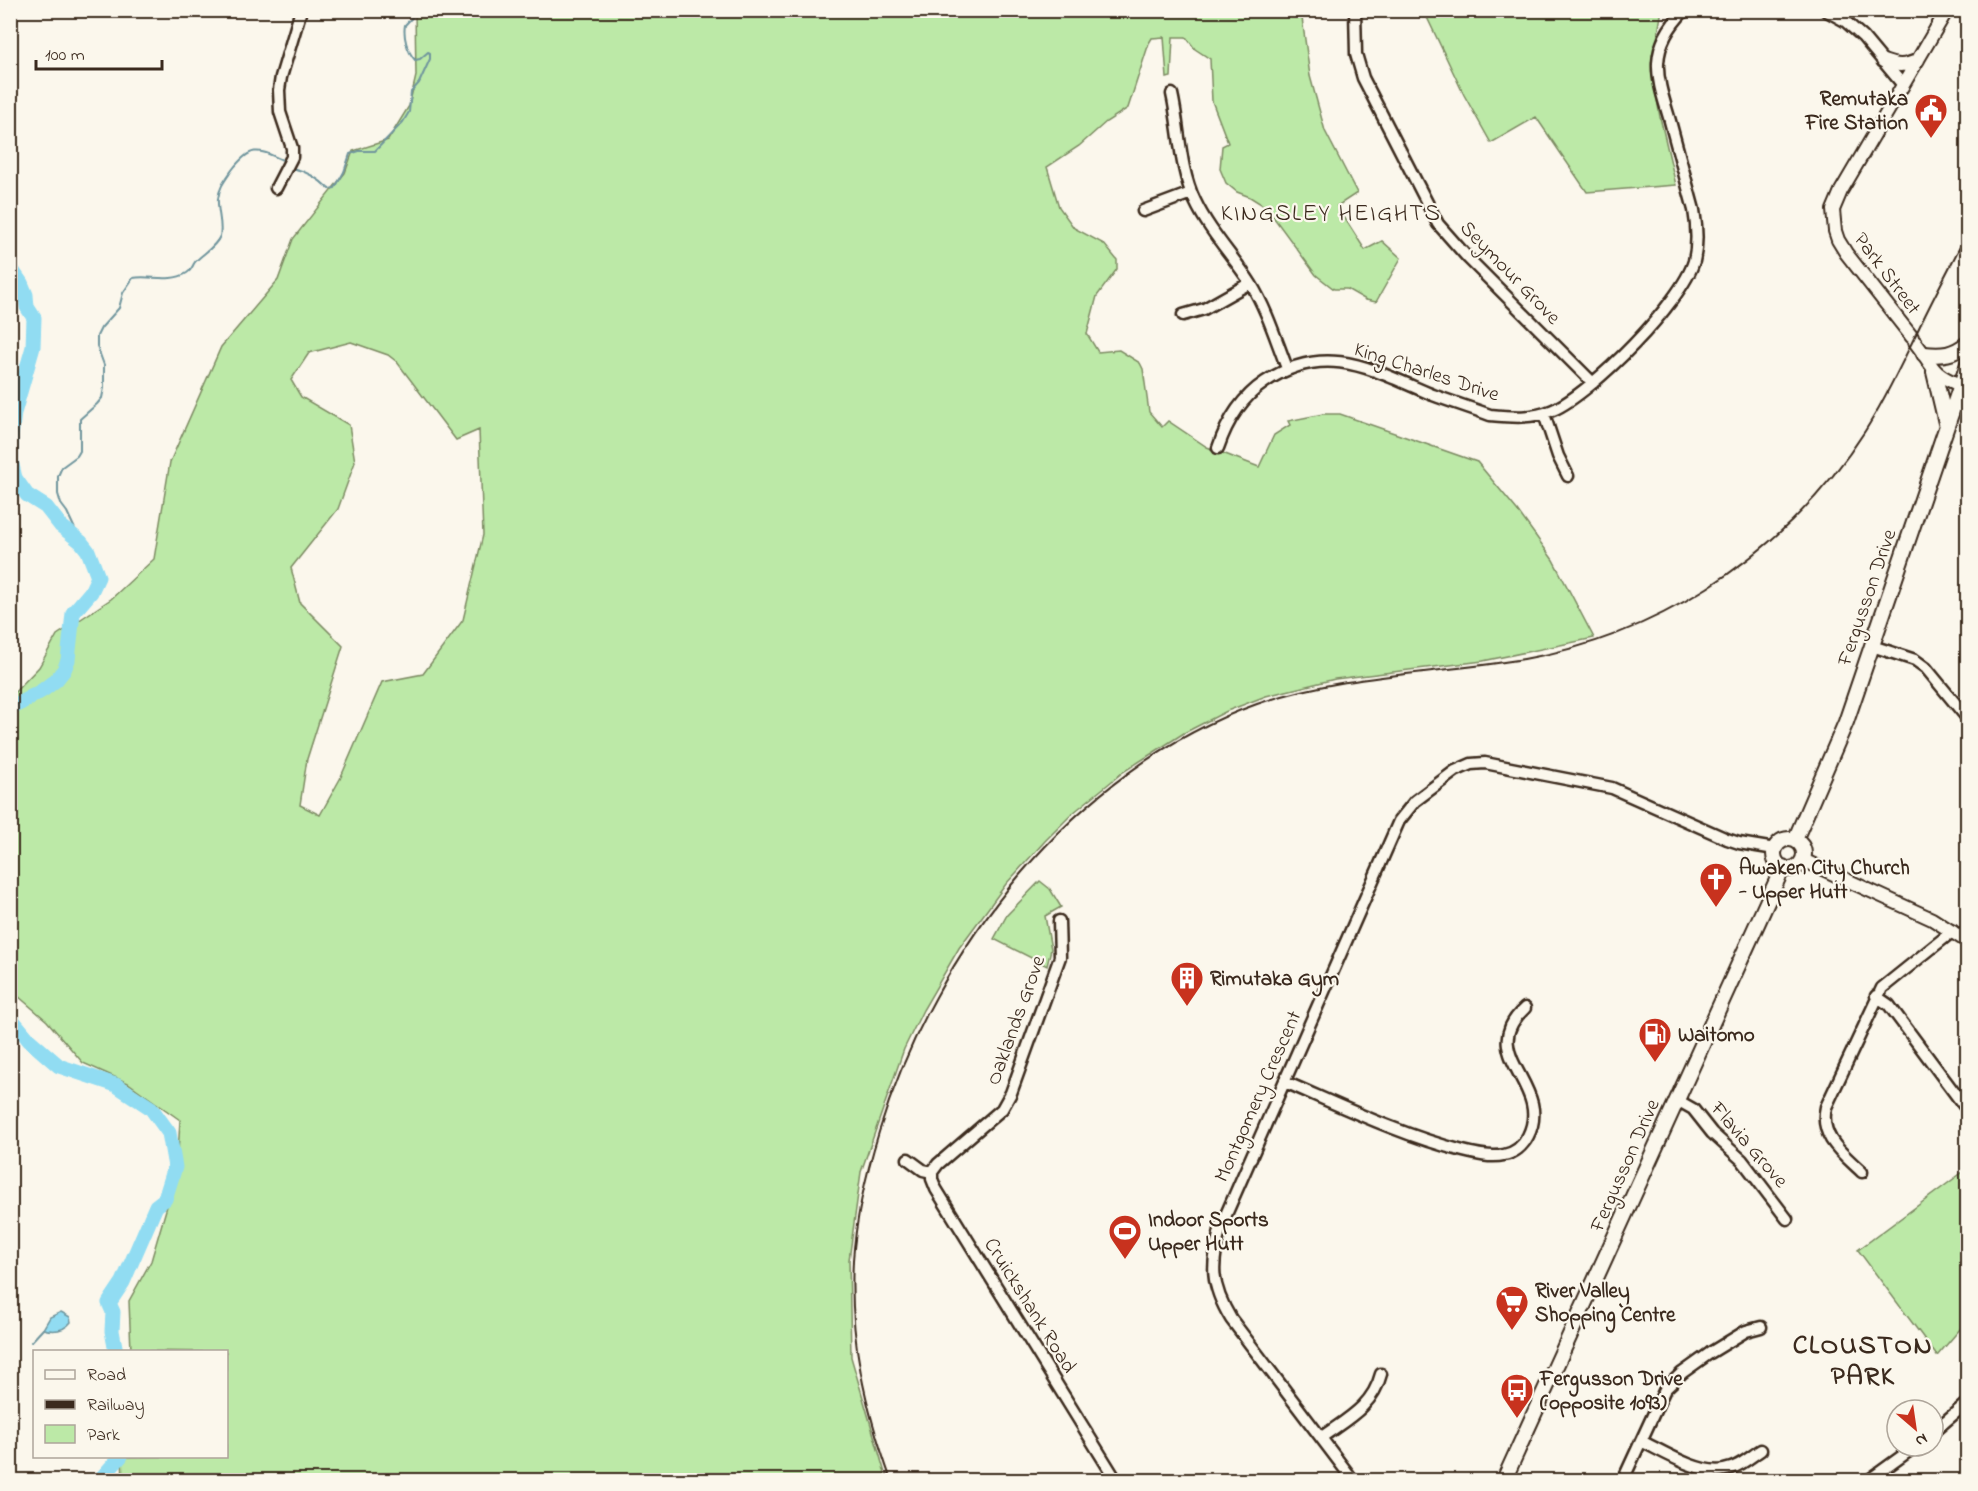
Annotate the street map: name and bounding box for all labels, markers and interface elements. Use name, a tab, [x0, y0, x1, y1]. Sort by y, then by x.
scale bar	[36, 33, 162, 71]
text: 100 m	[45, 43, 85, 69]
place label: Remutaka Fire Station	[1804, 85, 1908, 139]
public building icon: Remutaka Fire Station	[1913, 92, 1949, 139]
district label: KINGSLEY HEIGHTS	[1221, 197, 1441, 232]
street label: Seymour Grove	[1451, 215, 1567, 334]
street label: Park Street	[1845, 227, 1927, 322]
street label: King Charles Drive	[1349, 335, 1503, 413]
street label: Fergusson Drive	[1830, 525, 1907, 672]
place label: Awaken City Church - Upper Hutt	[1738, 854, 1910, 908]
church icon: Awaken City Church - Upper Hutt	[1698, 861, 1734, 908]
street label: Oaklands Grove	[980, 951, 1054, 1090]
building icon: Rimutaka Gym	[1169, 960, 1205, 1007]
place label: Rimutaka Gym	[1210, 965, 1339, 997]
street label: Montgomery Crescent	[1208, 1006, 1312, 1188]
fuel station icon: Waitomo	[1637, 1016, 1673, 1063]
place label: Waitomo	[1678, 1021, 1755, 1051]
street label: Fergusson Drive	[1583, 1094, 1671, 1239]
street label: Flavia Grove	[1702, 1095, 1795, 1195]
place label: Indoor Sports Upper Hutt	[1148, 1206, 1269, 1260]
sports icon: Indoor Sports Upper Hutt	[1107, 1213, 1143, 1260]
street label: Cruickshank Road	[976, 1232, 1083, 1380]
place label: River Valley Shopping Centre	[1535, 1277, 1676, 1333]
supermarket icon: River Valley Shopping Centre	[1494, 1284, 1530, 1331]
district label: CLOUSTON PARK	[1793, 1327, 1933, 1397]
legend	[33, 1350, 228, 1458]
text: Road	[87, 1363, 126, 1389]
place label: Fergusson Drive (opposite 1093)	[1539, 1365, 1683, 1419]
bus stop icon: Fergusson Drive (opposite 1093)	[1499, 1372, 1535, 1419]
text: Railway	[87, 1393, 144, 1419]
north arrow	[1885, 1398, 1945, 1458]
text: Park	[87, 1423, 120, 1449]
text: N	[1911, 1426, 1932, 1453]

